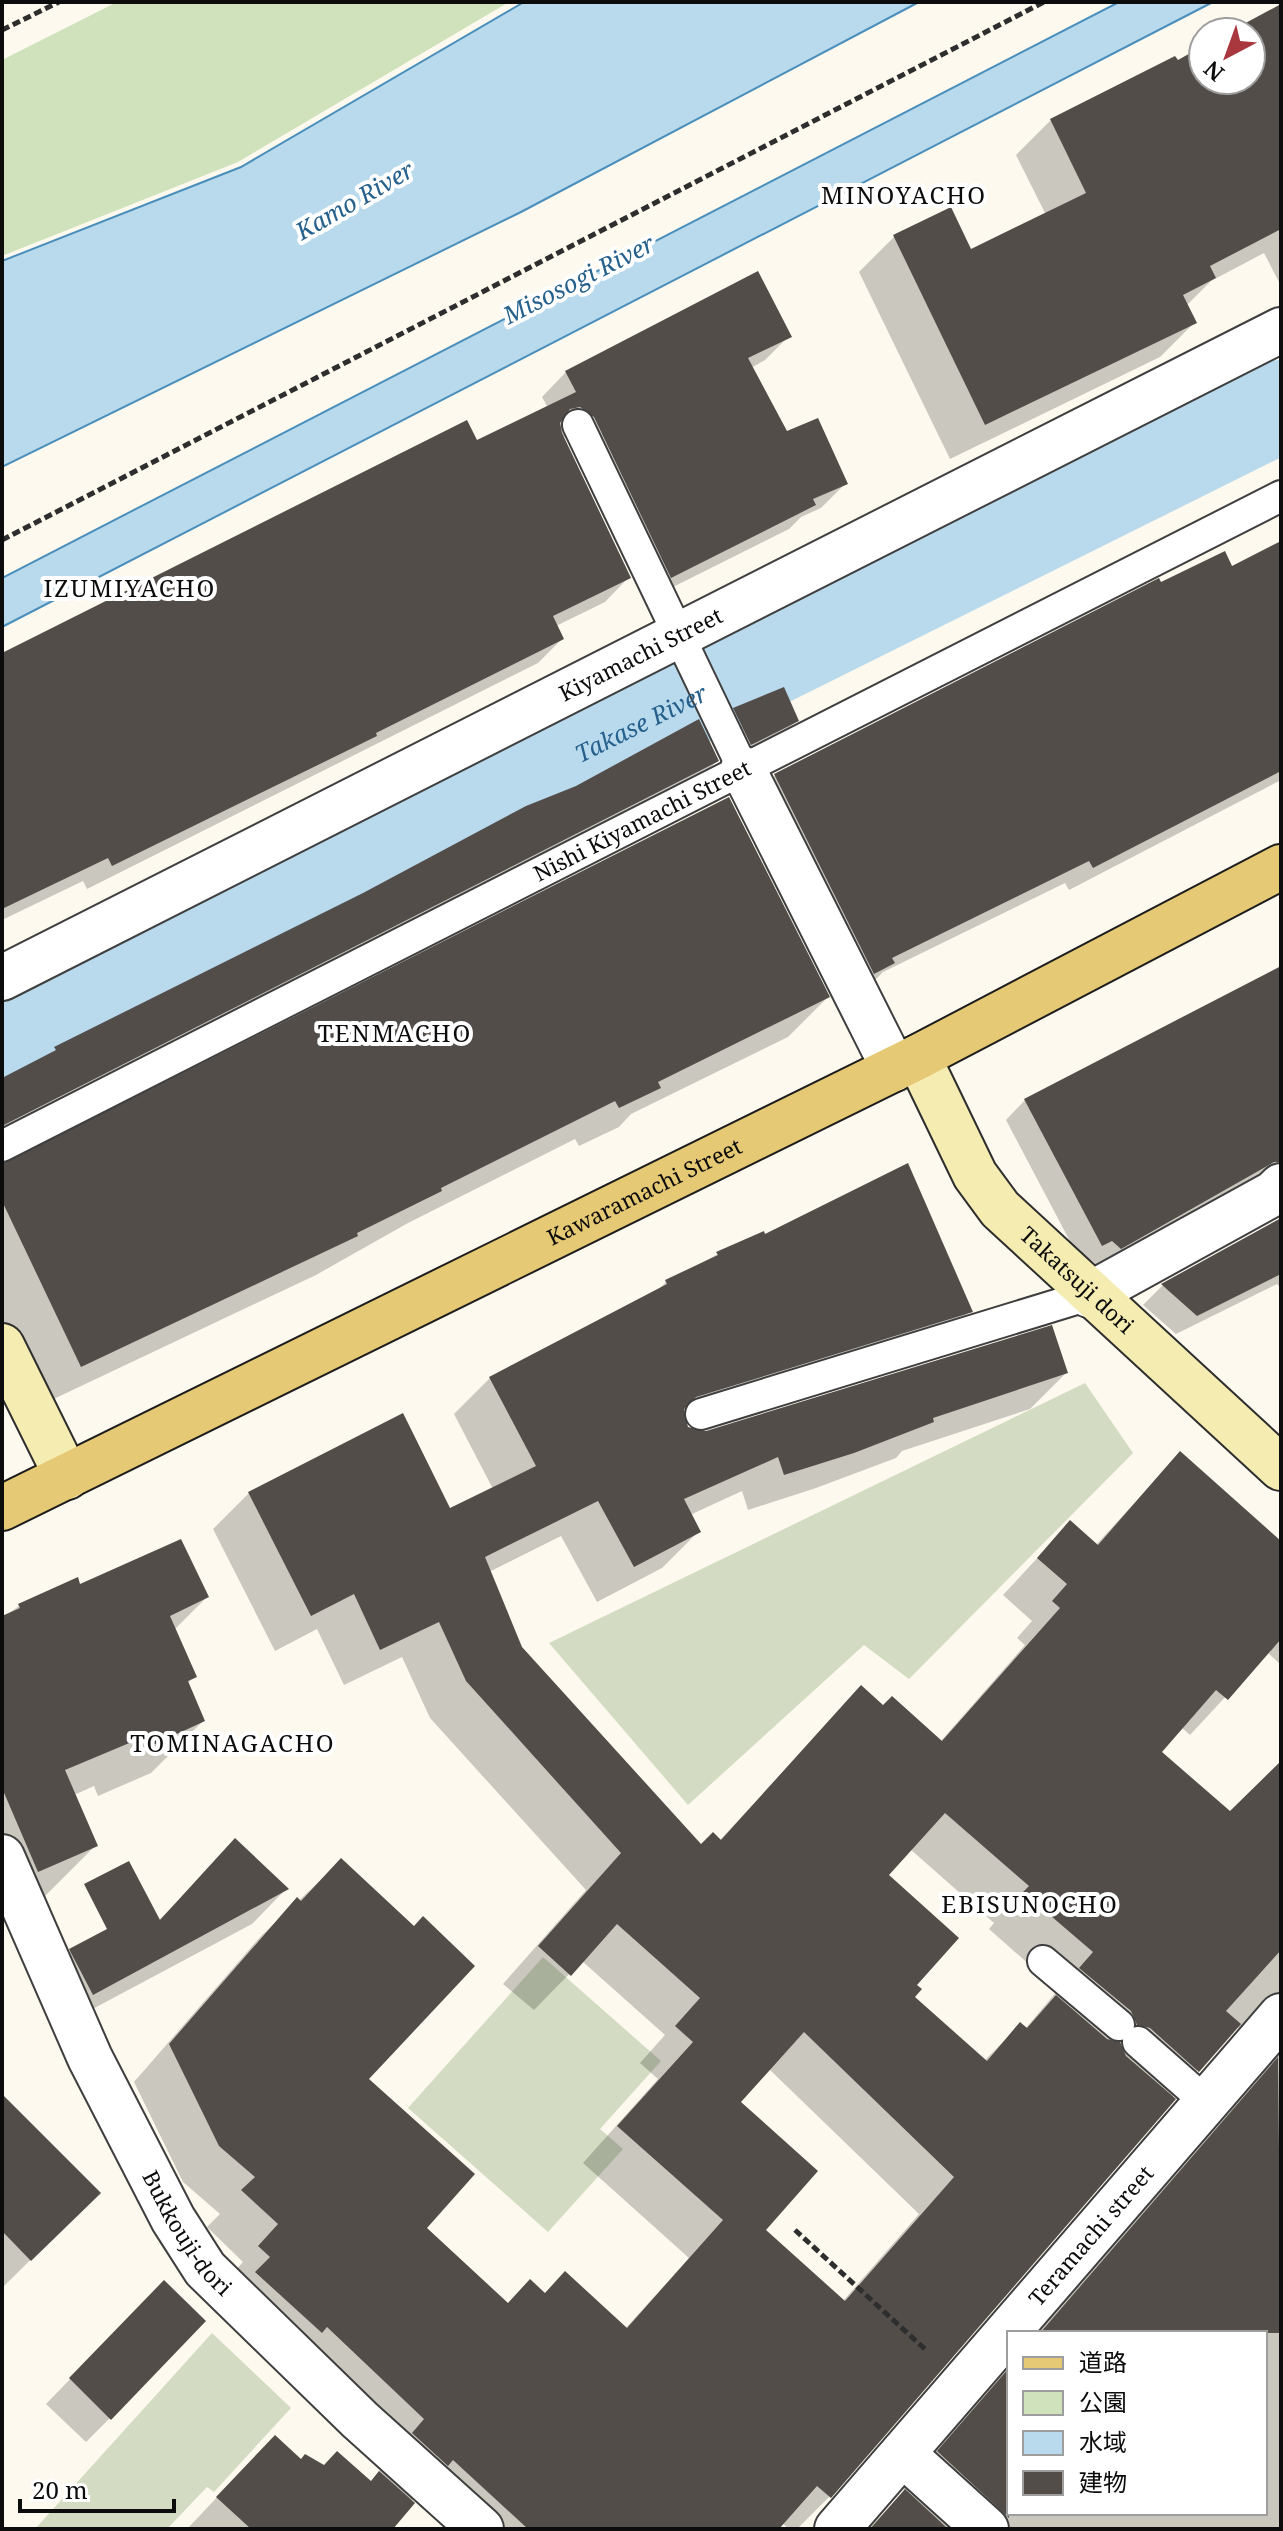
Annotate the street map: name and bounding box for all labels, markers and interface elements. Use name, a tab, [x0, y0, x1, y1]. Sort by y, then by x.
north arrow	[1187, 16, 1267, 96]
text: N	[1197, 55, 1230, 89]
water label: Kamo River	[288, 152, 420, 247]
district label: MINOYACHO	[821, 178, 987, 211]
water label: Misosogi River	[496, 226, 660, 331]
district label: IZUMIYACHO	[44, 571, 216, 604]
street label: Kiyamachi Street	[553, 599, 727, 707]
water label: Takase River	[569, 676, 713, 770]
street label: Nishi Kiyamachi Street	[528, 752, 756, 888]
district label: TENMACHO	[318, 1016, 472, 1049]
street label: Kawaramachi Street	[541, 1130, 747, 1251]
street label: Takatsuji dori	[1014, 1219, 1141, 1339]
district label: TOMINAGACHO	[130, 1726, 336, 1759]
district label: EBISUNOCHO	[941, 1887, 1119, 1920]
street label: Teramachi street	[1021, 2158, 1159, 2312]
street label: Bukkouji-dori	[136, 2165, 239, 2302]
legend	[1007, 2331, 1267, 2515]
text: 道路	[1079, 2345, 1127, 2378]
text: 公園	[1079, 2385, 1127, 2418]
text: 水域	[1079, 2425, 1127, 2458]
scale bar	[20, 2463, 174, 2513]
text: 建物	[1079, 2465, 1127, 2498]
text: 20 m	[32, 2473, 88, 2506]

